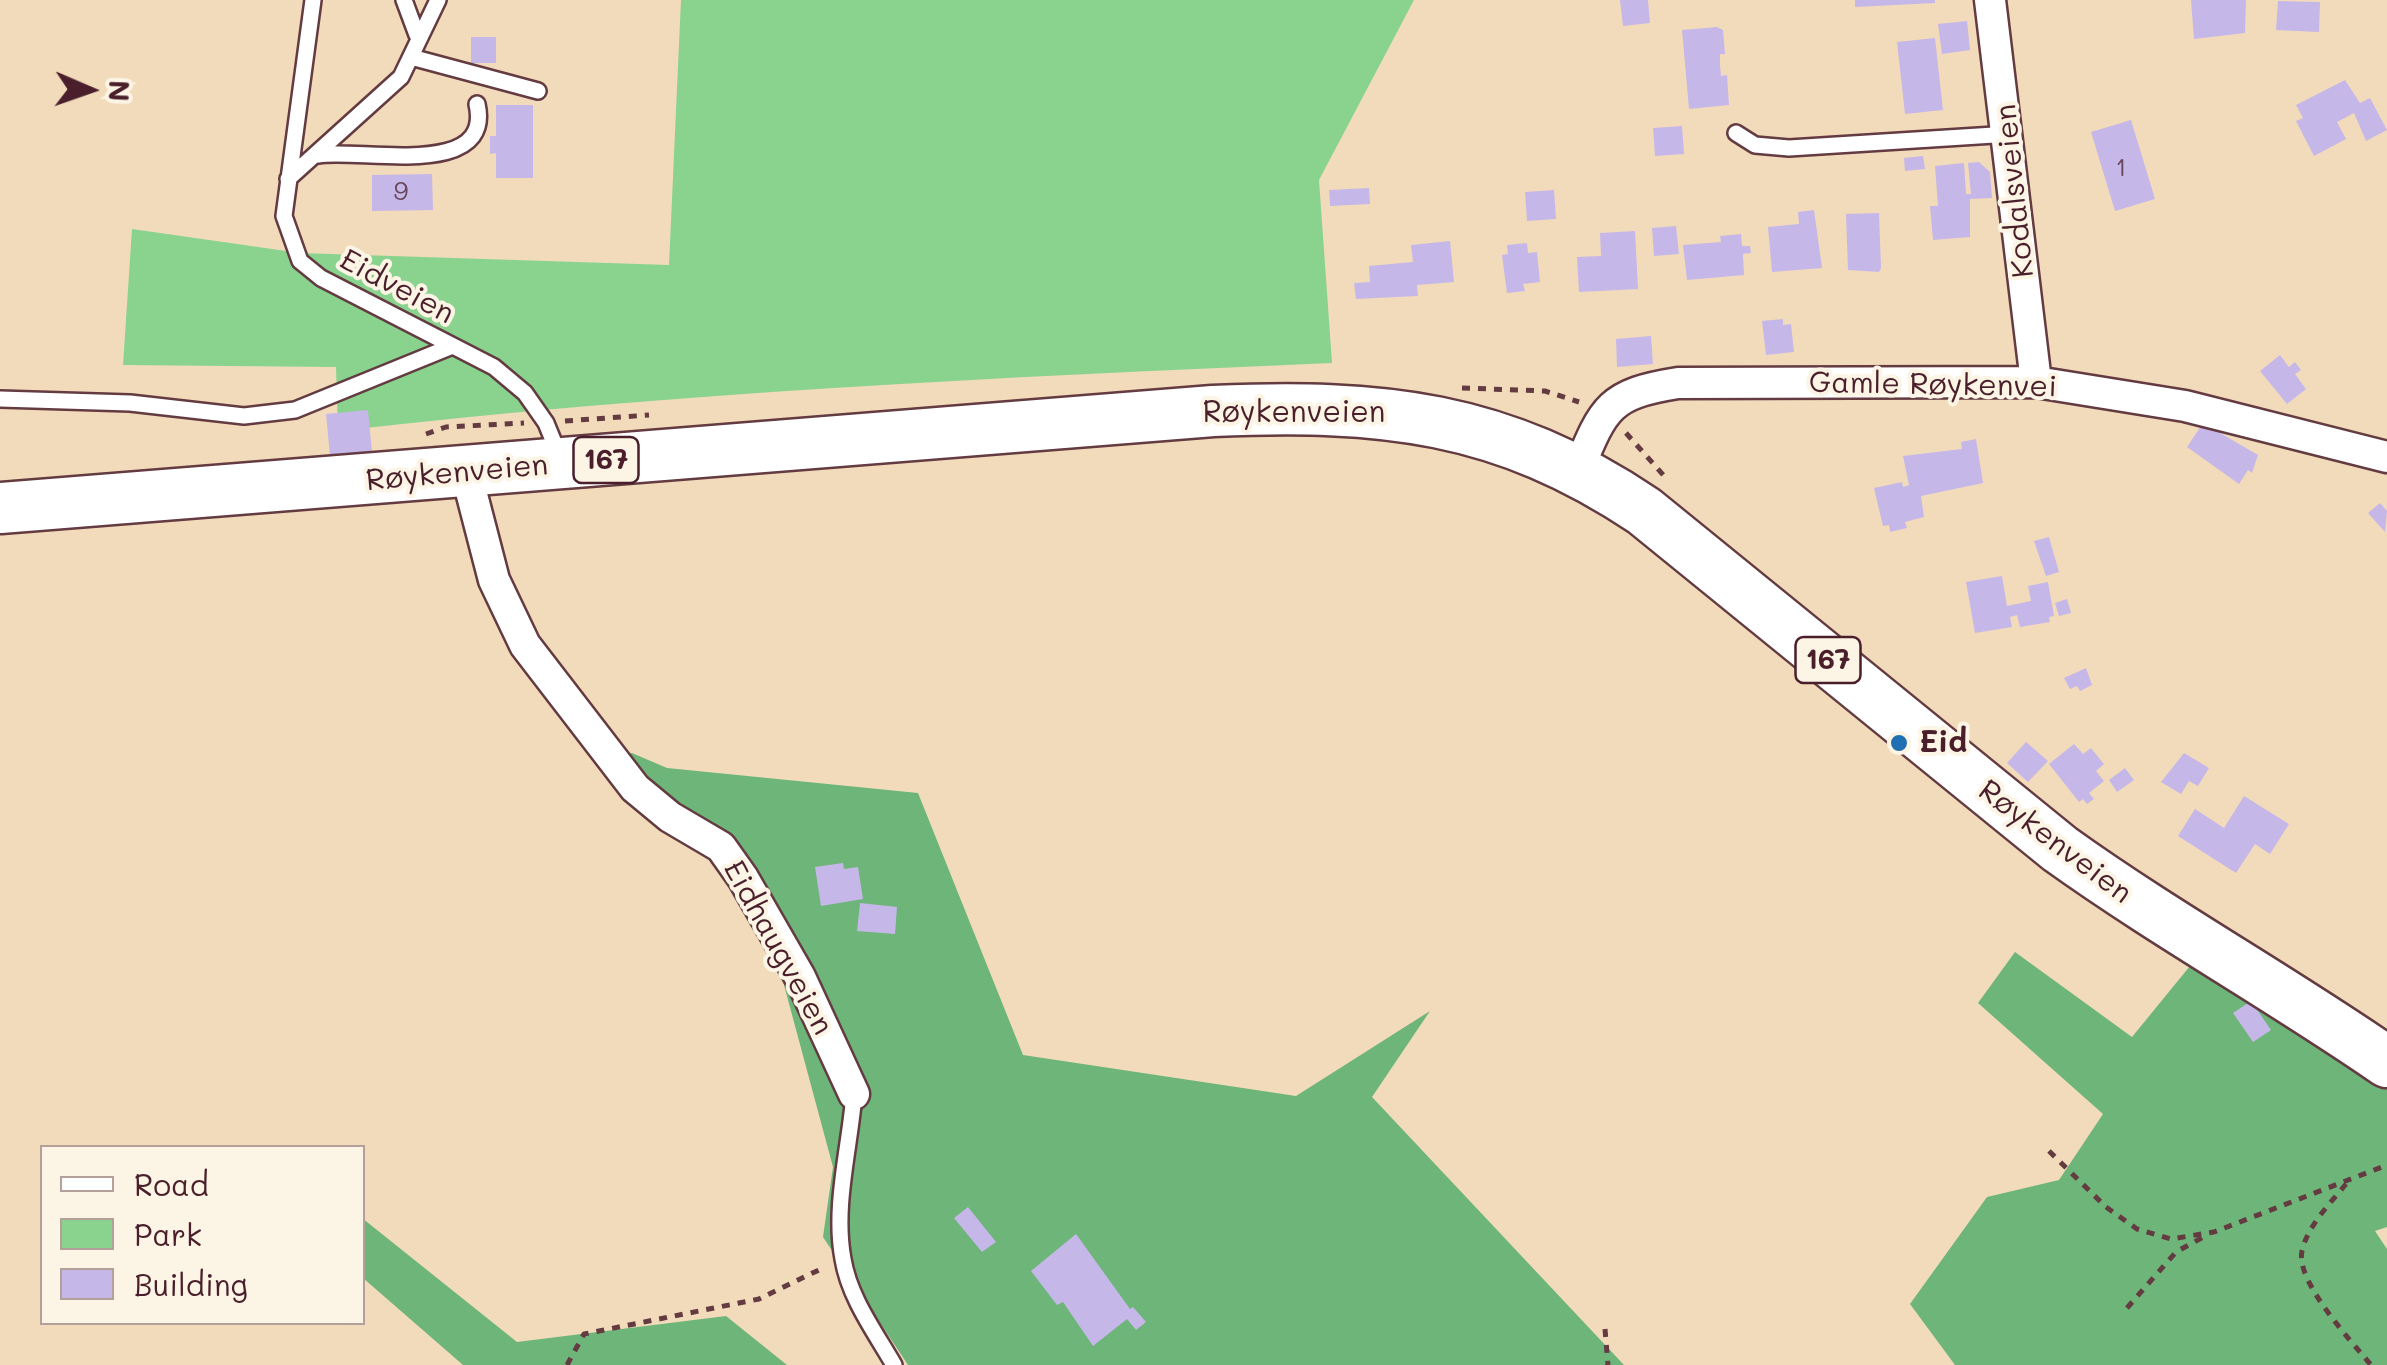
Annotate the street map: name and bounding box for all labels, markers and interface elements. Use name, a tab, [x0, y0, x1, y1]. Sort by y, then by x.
north arrow	[40, 40, 140, 140]
text: N	[102, 80, 138, 102]
street label: Kodalsveien	[1988, 102, 2042, 280]
house number: 1	[2115, 153, 2127, 183]
house number: 9	[394, 177, 408, 207]
street label: Eidveien	[334, 242, 460, 332]
street label: Gamle Røykenvei	[1809, 365, 2057, 405]
street label: Røykenveien	[1203, 395, 1385, 431]
road number: 167	[574, 437, 638, 483]
street label: Røykenveien	[364, 447, 550, 499]
road number: 167	[1796, 637, 1860, 683]
place label: Eid	[1919, 725, 1967, 761]
marker: Eid	[1888, 732, 1910, 754]
street label: Røykenveien	[1971, 773, 2139, 911]
street label: Eidhaugveien	[715, 855, 841, 1041]
legend	[40, 1145, 365, 1325]
text: Road	[134, 1164, 209, 1204]
text: Park	[134, 1214, 202, 1254]
text: Building	[134, 1264, 248, 1304]

